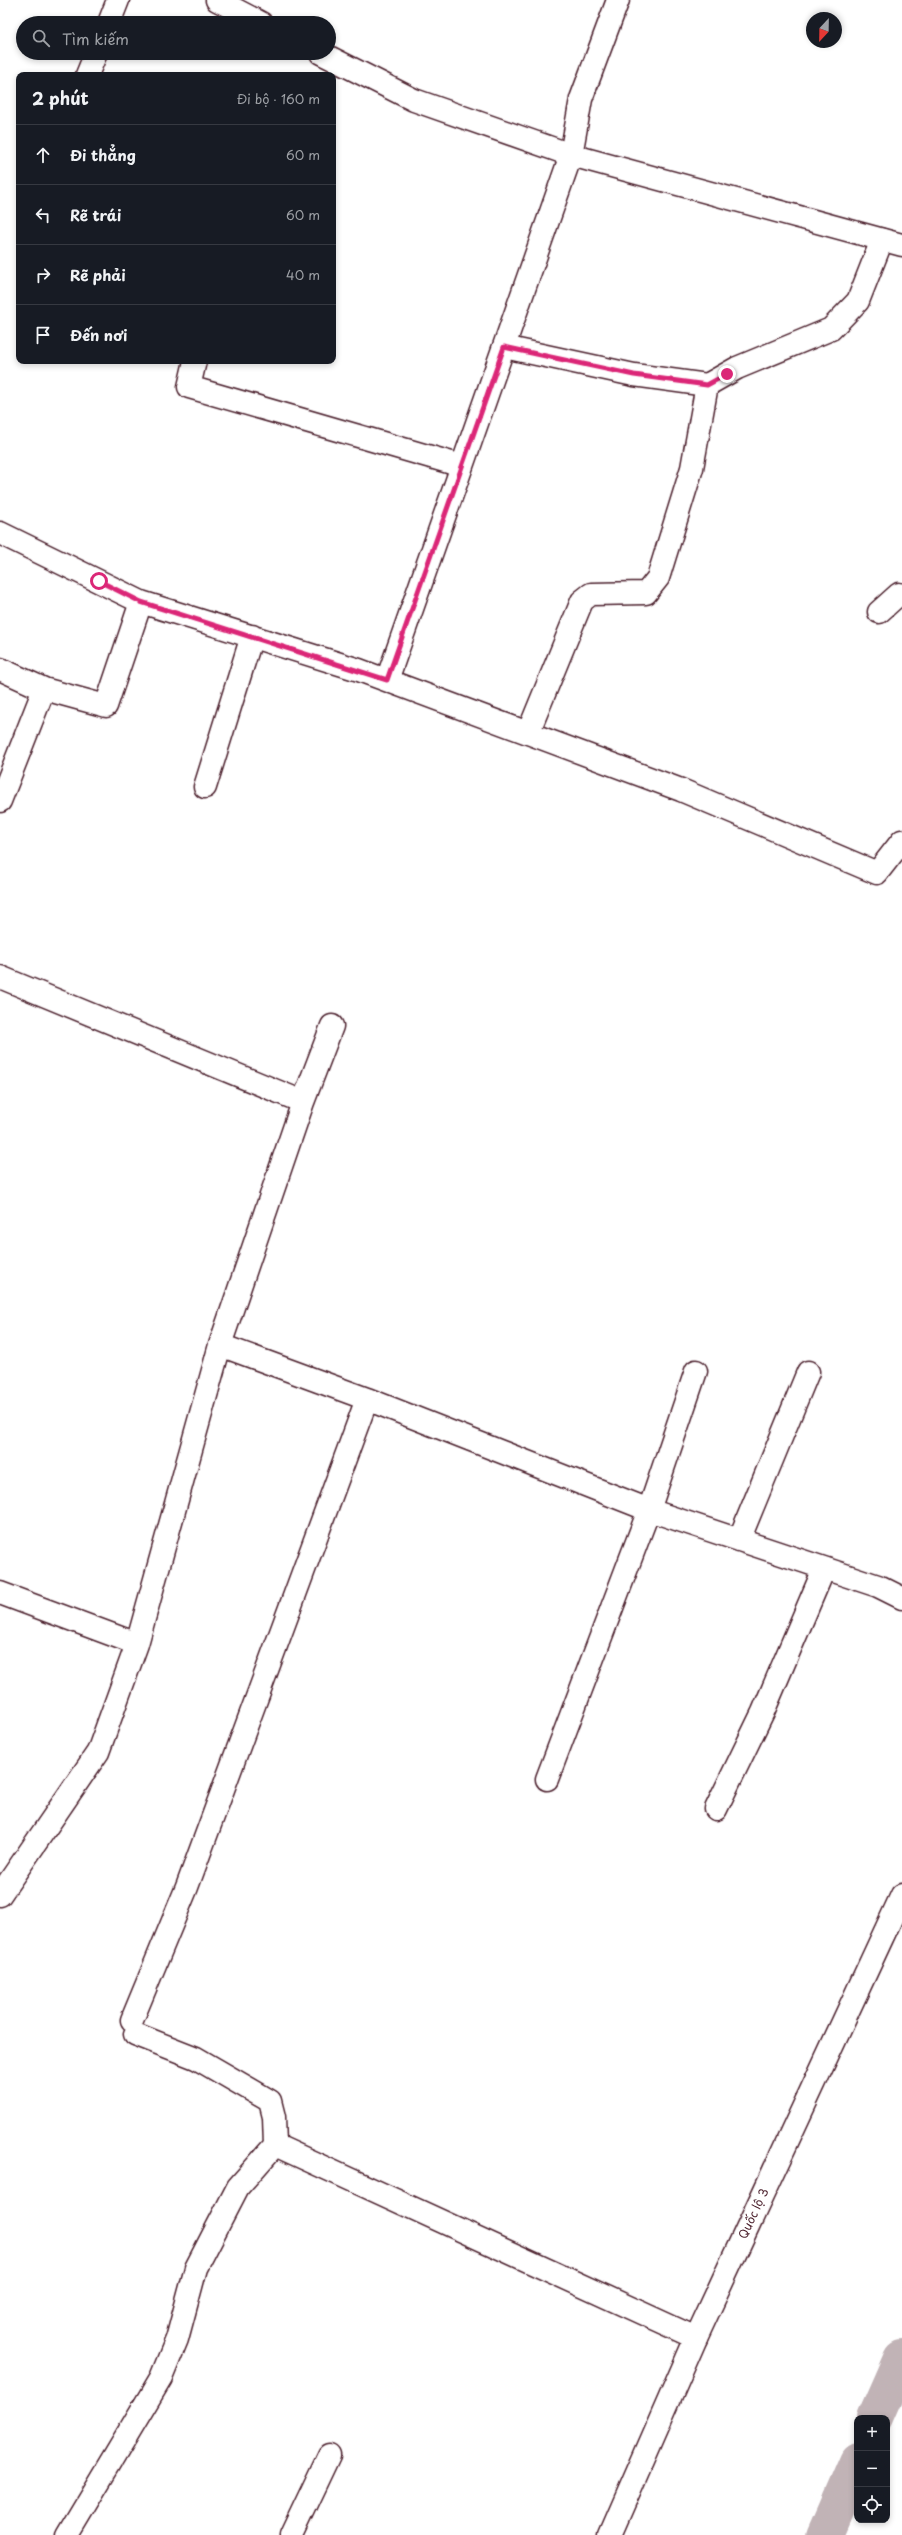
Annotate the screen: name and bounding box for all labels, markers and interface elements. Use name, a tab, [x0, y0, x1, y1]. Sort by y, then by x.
north arrow	[806, 12, 842, 48]
search box	[16, 16, 336, 60]
icon: search	[30, 27, 52, 49]
text: Tìm kiếm	[62, 27, 129, 50]
text: 2 phút	[32, 85, 89, 111]
text: Đi bộ · 160 m	[237, 89, 320, 108]
text: Đi thẳng	[70, 143, 136, 166]
icon: ahead	[32, 144, 54, 166]
text: 60 m	[286, 145, 320, 164]
text: Rẽ trái	[70, 203, 121, 226]
icon: left	[32, 204, 54, 226]
text: 60 m	[286, 205, 320, 224]
text: Rẽ phải	[70, 263, 126, 286]
icon: right	[32, 264, 54, 286]
text: 40 m	[286, 265, 320, 284]
text: Đến nơi	[70, 323, 127, 346]
icon: arrive	[32, 324, 54, 346]
route end	[718, 365, 736, 383]
route start	[90, 572, 108, 590]
street label: Quốc lộ 3	[733, 2185, 773, 2242]
map controls	[854, 2415, 890, 2523]
button: +	[854, 2415, 890, 2451]
button: −	[854, 2451, 890, 2487]
button: locate	[854, 2487, 890, 2523]

